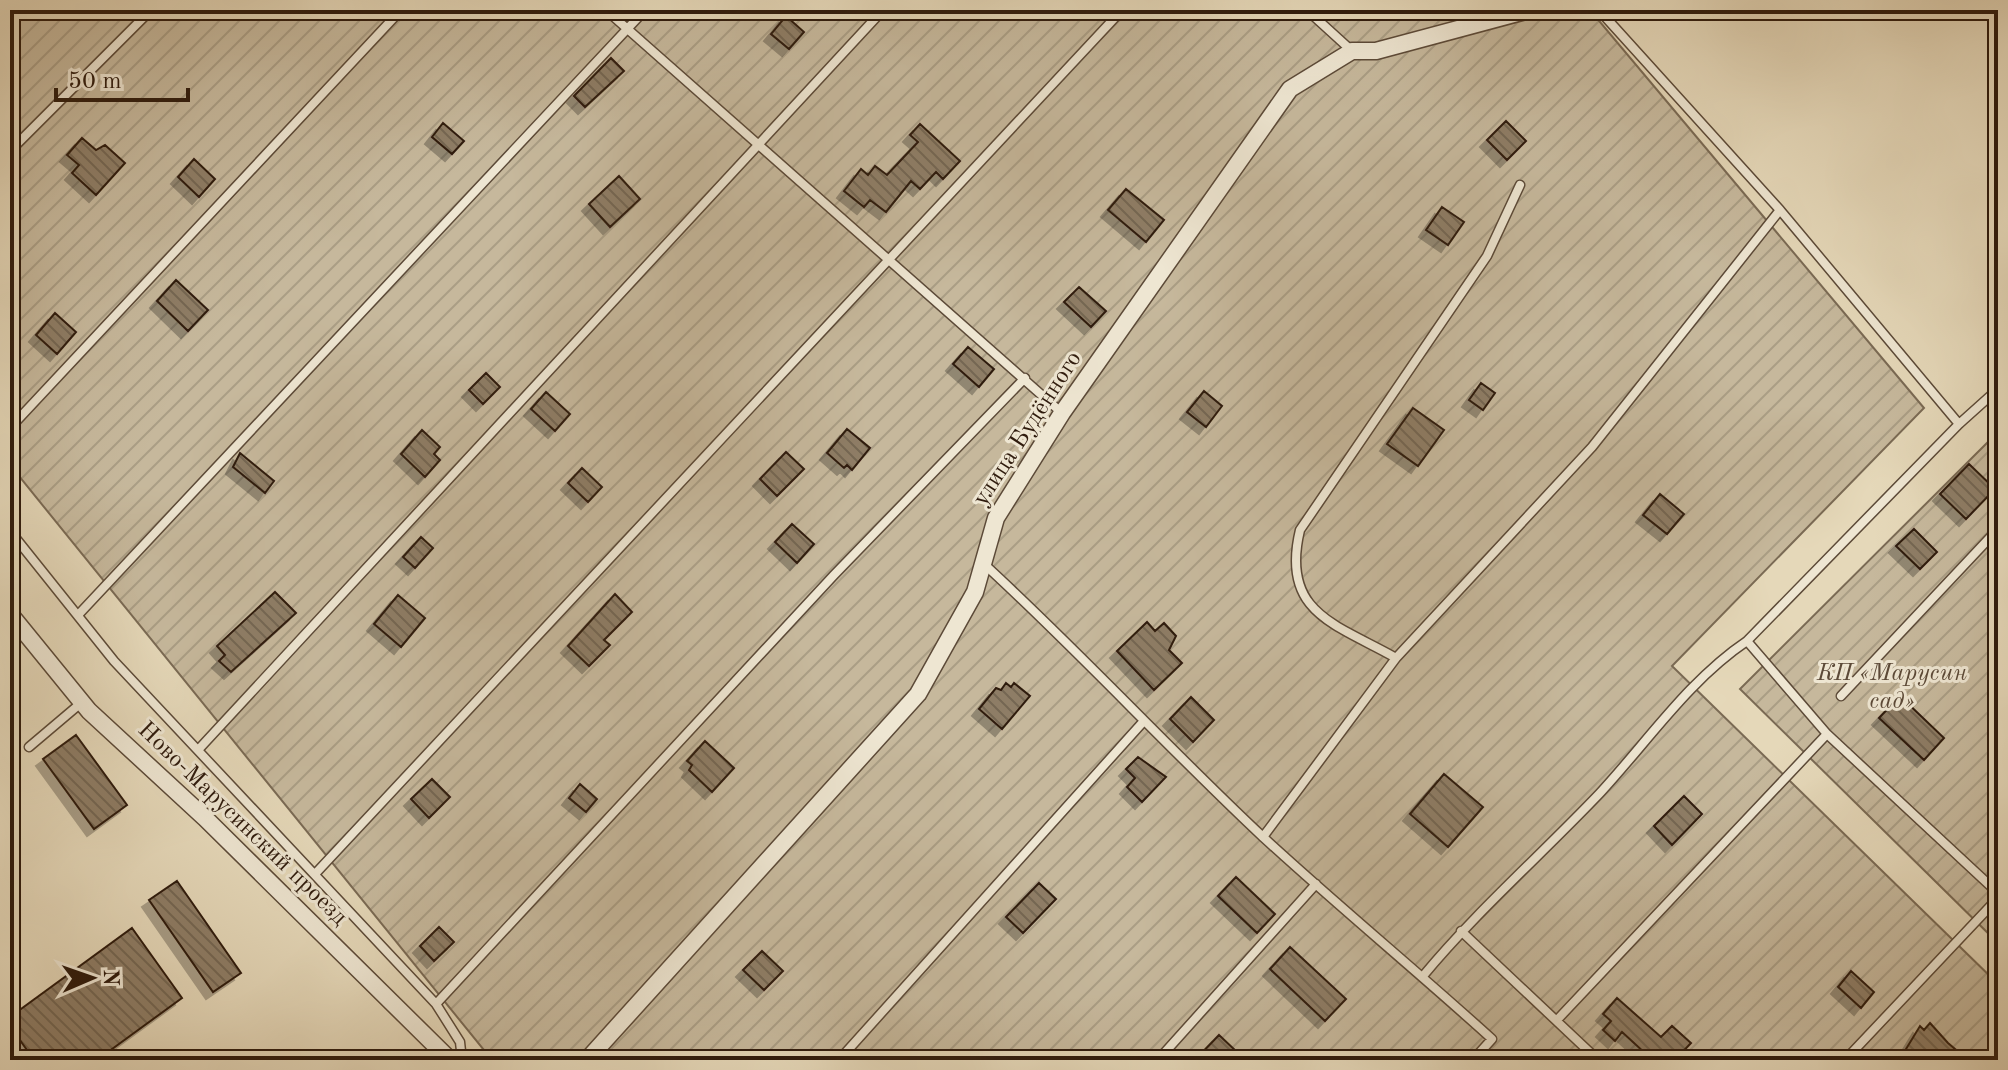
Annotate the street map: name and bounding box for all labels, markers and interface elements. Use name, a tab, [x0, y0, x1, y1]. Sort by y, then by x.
scale bar	[56, 52, 188, 102]
text: 50 m	[68, 70, 122, 94]
street label: улица Будённого	[969, 347, 1087, 511]
park label: КП «Марусин сад»	[1816, 662, 1967, 714]
street label: Ново-Марусинский проезд	[133, 718, 351, 930]
north arrow	[52, 938, 132, 1018]
text: N	[99, 969, 121, 986]

